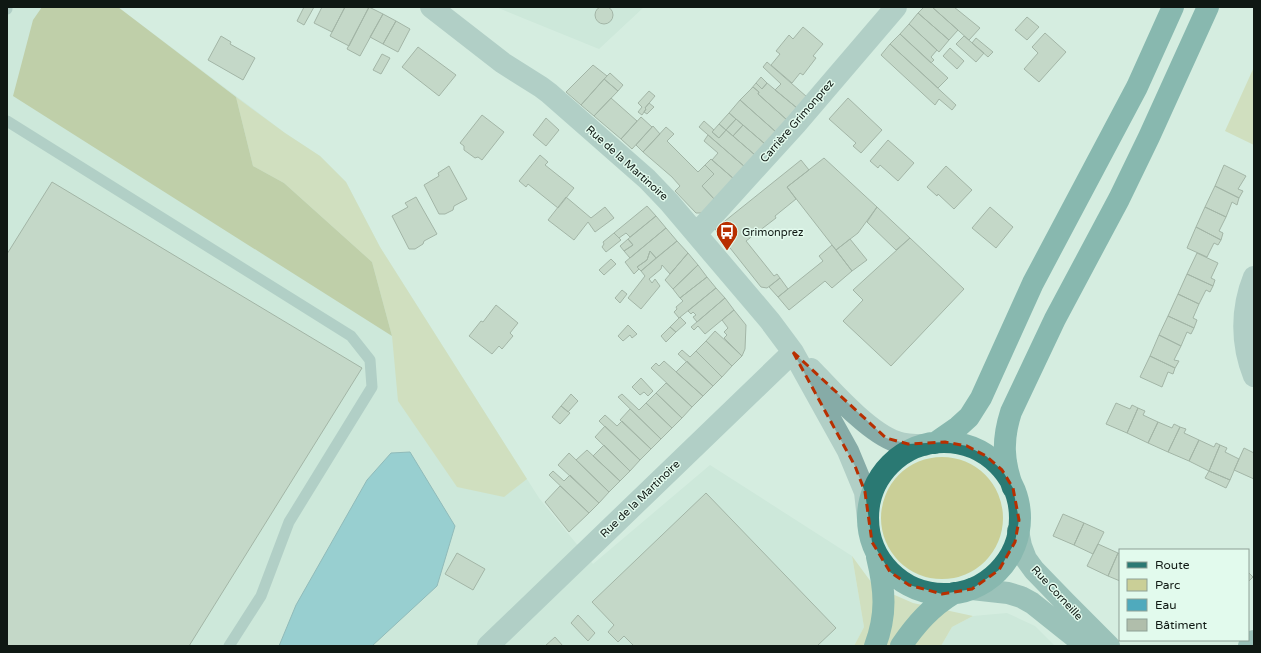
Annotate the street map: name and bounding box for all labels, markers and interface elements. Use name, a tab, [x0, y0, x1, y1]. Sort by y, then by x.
street label: Carrière Grimonprez	[757, 76, 837, 165]
street label: Rue de la Martinoire	[583, 123, 671, 203]
bus stop icon: Grimonprez	[714, 219, 740, 252]
place label: Grimonprez	[742, 226, 804, 239]
street label: Rue de la Martinoire	[597, 458, 683, 540]
legend	[1119, 549, 1249, 641]
text: Route	[1155, 558, 1190, 572]
street label: Rue Corneille	[1029, 563, 1085, 623]
text: Parc	[1155, 578, 1180, 592]
text: Eau	[1155, 598, 1177, 612]
text: Bâtiment	[1155, 618, 1207, 632]

